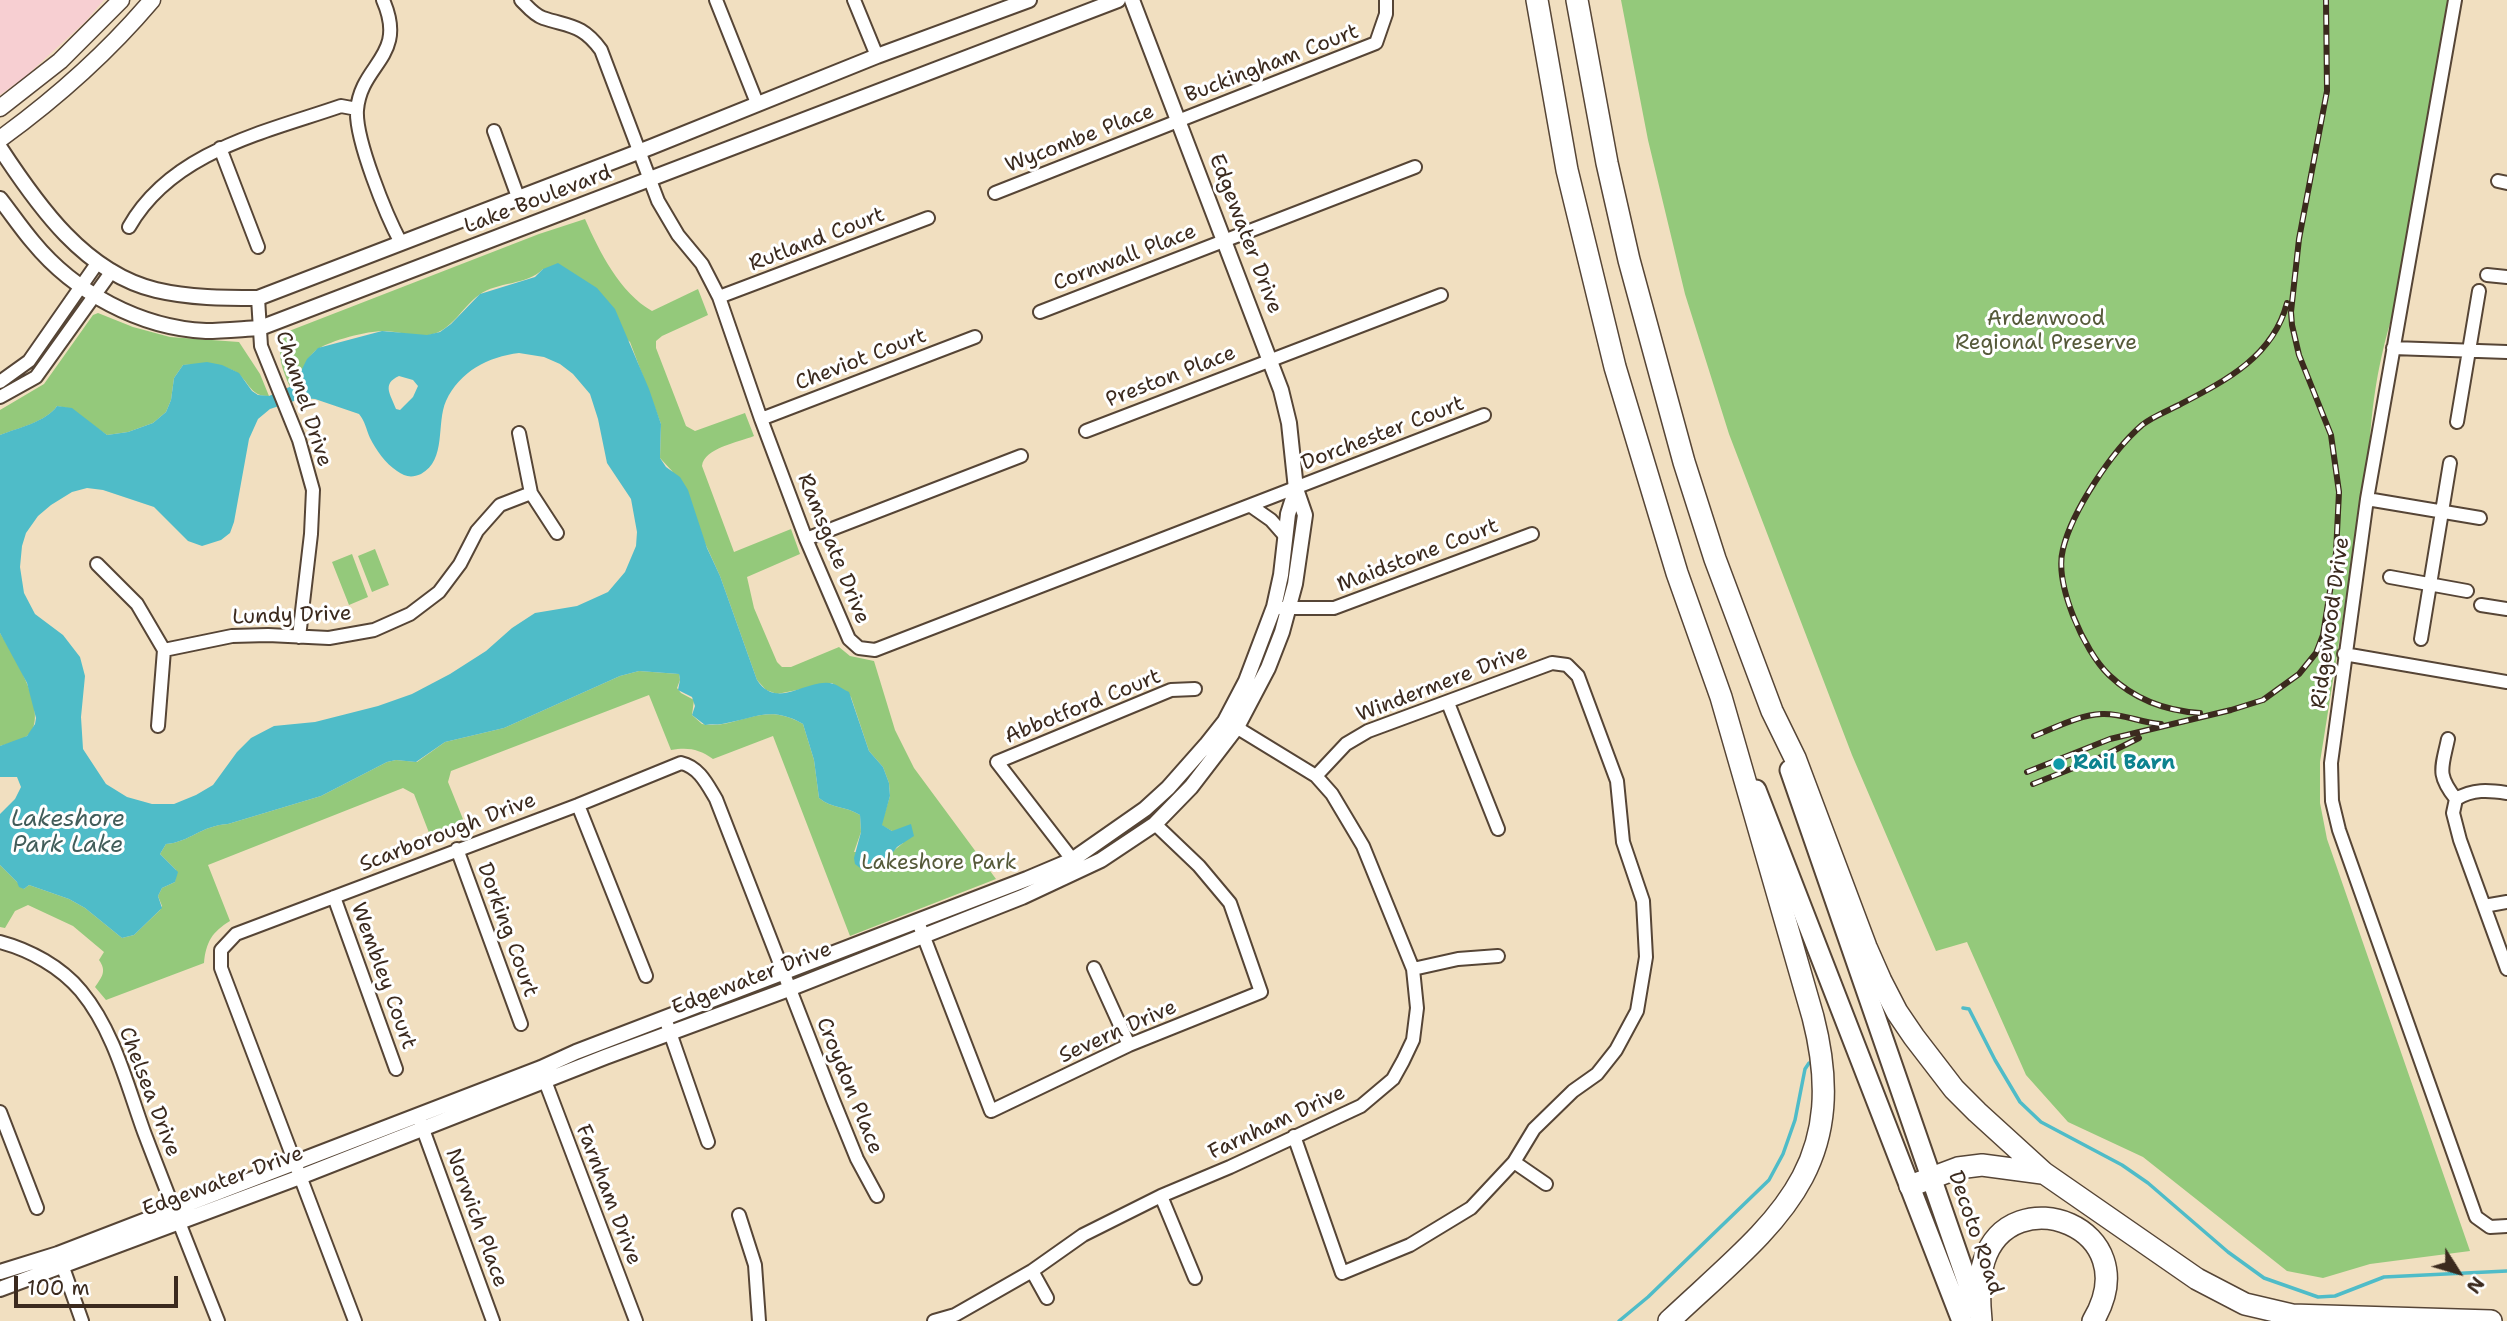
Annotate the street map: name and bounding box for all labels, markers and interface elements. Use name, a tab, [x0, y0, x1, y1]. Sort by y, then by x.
street label: Buckingham Court	[1182, 19, 1362, 109]
street label: Wycombe Place	[1002, 99, 1158, 179]
street label: Edgewater Drive	[1203, 151, 1287, 317]
street label: Lake Boulevard	[461, 160, 615, 240]
street label: Rutland Court	[746, 203, 888, 277]
street label: Cornwall Place	[1050, 219, 1200, 297]
park label: Ardenwood Regional Preserve	[1955, 307, 2137, 357]
street label: Cheviot Court	[792, 323, 930, 397]
street label: Channel Drive	[269, 328, 337, 470]
street label: Preston Place	[1103, 341, 1239, 413]
street label: Dorchester Court	[1298, 391, 1468, 477]
street label: Ramsgate Drive	[791, 470, 875, 628]
street label: Maidstone Court	[1334, 514, 1502, 598]
street label: Ridgewood Drive	[2306, 536, 2356, 710]
street label: Lundy Drive	[232, 601, 352, 631]
street label: Windermere Drive	[1353, 640, 1531, 728]
street label: Abbotford Court	[1001, 664, 1165, 750]
place label: Rail Barn	[2073, 751, 2175, 777]
marker: Rail Barn	[2051, 756, 2067, 772]
street label: Scarborough Drive	[356, 788, 540, 878]
water label: Lakeshore Park Lake	[11, 806, 125, 860]
park label: Lakeshore Park	[861, 851, 1017, 877]
street label: Dorking Court	[471, 860, 543, 1000]
street label: Wembley Court	[345, 899, 421, 1053]
street label: Edgewater Drive	[669, 937, 835, 1021]
street label: Severn Drive	[1055, 995, 1181, 1069]
street label: Croydon Place	[810, 1014, 888, 1158]
street label: Chelsea Drive	[113, 1024, 185, 1160]
street label: Farnham Drive	[1205, 1080, 1349, 1166]
street label: Farnham Drive	[570, 1121, 646, 1269]
street label: Edgewater Drive	[139, 1141, 307, 1223]
street label: Norwich Place	[439, 1145, 513, 1291]
street label: Decoto Road	[1942, 1168, 2008, 1298]
north arrow	[2423, 1237, 2493, 1307]
scale bar	[18, 1262, 182, 1306]
text: N	[2461, 1271, 2490, 1298]
text: 100 m	[27, 1274, 90, 1302]

